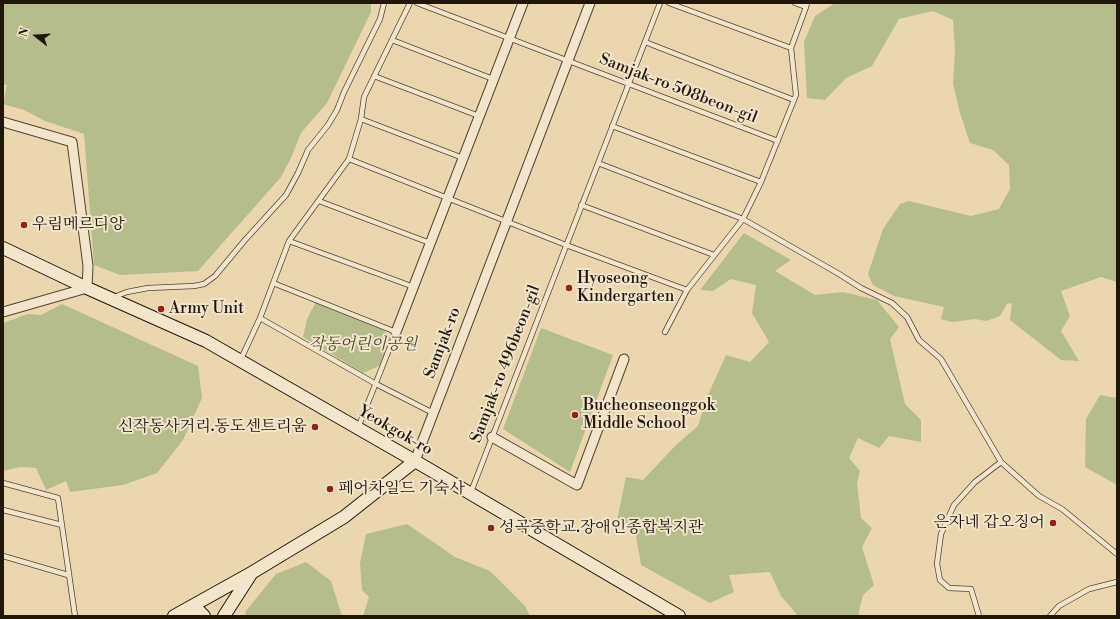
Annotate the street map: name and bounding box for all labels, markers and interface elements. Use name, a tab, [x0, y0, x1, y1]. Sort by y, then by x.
north arrow	[16, 16, 56, 56]
text: N	[17, 26, 32, 39]
street label: Samjak-ro 508beon-gil	[596, 50, 760, 128]
place label: 우림메르디앙	[32, 215, 125, 235]
marker: 우림메르디앙	[19, 220, 29, 230]
place label: Hyoseong Kindergarten	[577, 269, 674, 307]
street label: Samjak-ro 496beon-gil	[467, 282, 545, 446]
marker: Hyoseong Kindergarten	[564, 283, 574, 293]
place label: Army Unit	[169, 299, 244, 319]
marker: Army Unit	[156, 304, 166, 314]
street label: Samjak-ro	[421, 305, 465, 381]
park label: 작동어린이공원	[309, 335, 417, 355]
place label: Bucheonseonggok Middle School	[583, 396, 715, 434]
street label: Yeokgok-ro	[354, 402, 436, 460]
marker: Bucheonseonggok Middle School	[570, 410, 580, 420]
place label: 신작동사거리.동도센트리움	[118, 417, 307, 437]
marker: 신작동사거리.동도센트리움	[310, 422, 320, 432]
place label: 페어차일드 기숙사	[338, 479, 465, 499]
marker: 페어차일드 기숙사	[325, 484, 335, 494]
place label: 은자네 갑오징어	[934, 513, 1045, 533]
place label: 성곡중학교.장애인종합복지관	[499, 518, 704, 538]
marker: 은자네 갑오징어	[1048, 518, 1058, 528]
marker: 성곡중학교.장애인종합복지관	[486, 523, 496, 533]

